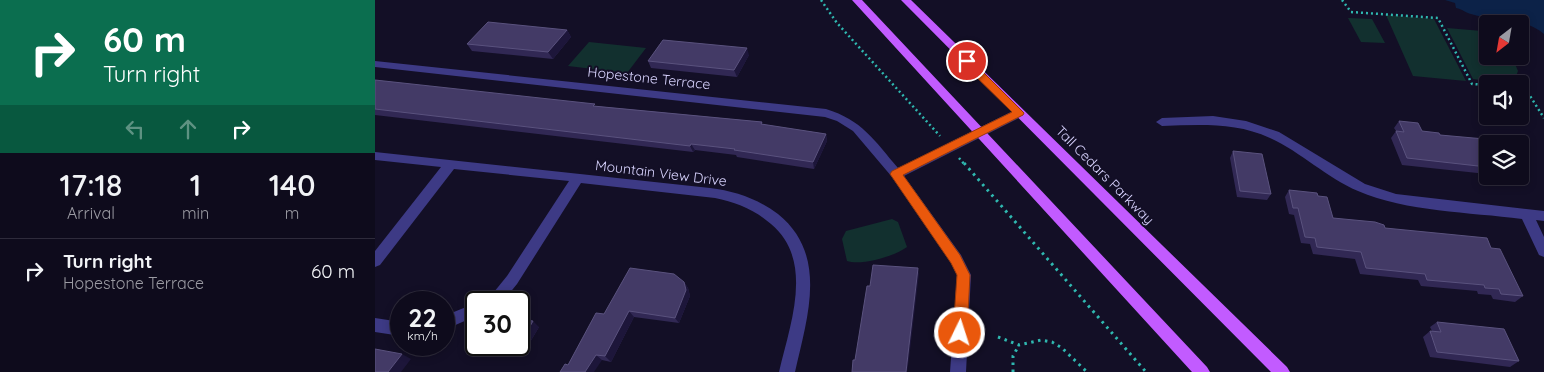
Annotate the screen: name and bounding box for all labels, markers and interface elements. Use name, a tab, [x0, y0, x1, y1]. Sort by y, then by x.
north arrow	[1479, 15, 1529, 65]
map controls	[1479, 15, 1529, 185]
text: 60 m	[103, 17, 186, 61]
icon: right	[20, 20, 85, 85]
pin	[946, 40, 988, 82]
icon: arrive	[953, 47, 981, 75]
text: Turn right	[103, 60, 200, 88]
street label: Hopestone Terrace	[587, 63, 711, 93]
button: sound	[1479, 75, 1529, 125]
icon: left	[121, 115, 149, 143]
icon: ahead	[174, 115, 202, 143]
icon: right	[227, 115, 255, 143]
street label: Tall Cedars Parkway	[1052, 122, 1158, 228]
button: layers	[1479, 135, 1529, 185]
street label: Mountain View Drive	[594, 156, 728, 190]
text: 17:18	[60, 166, 122, 204]
text: 1	[190, 166, 201, 204]
text: 140	[269, 166, 315, 204]
text: Arrival	[67, 203, 115, 223]
text: min	[182, 203, 209, 223]
text: m	[285, 203, 299, 223]
text: Turn right	[63, 249, 152, 273]
icon: right	[20, 257, 48, 285]
text: 60 m	[311, 259, 355, 283]
text: Hopestone Terrace	[63, 273, 204, 293]
speed limit sign: 30	[465, 291, 530, 356]
text: 22	[408, 302, 437, 333]
position arrow	[933, 306, 985, 358]
text: km/h	[407, 328, 438, 343]

